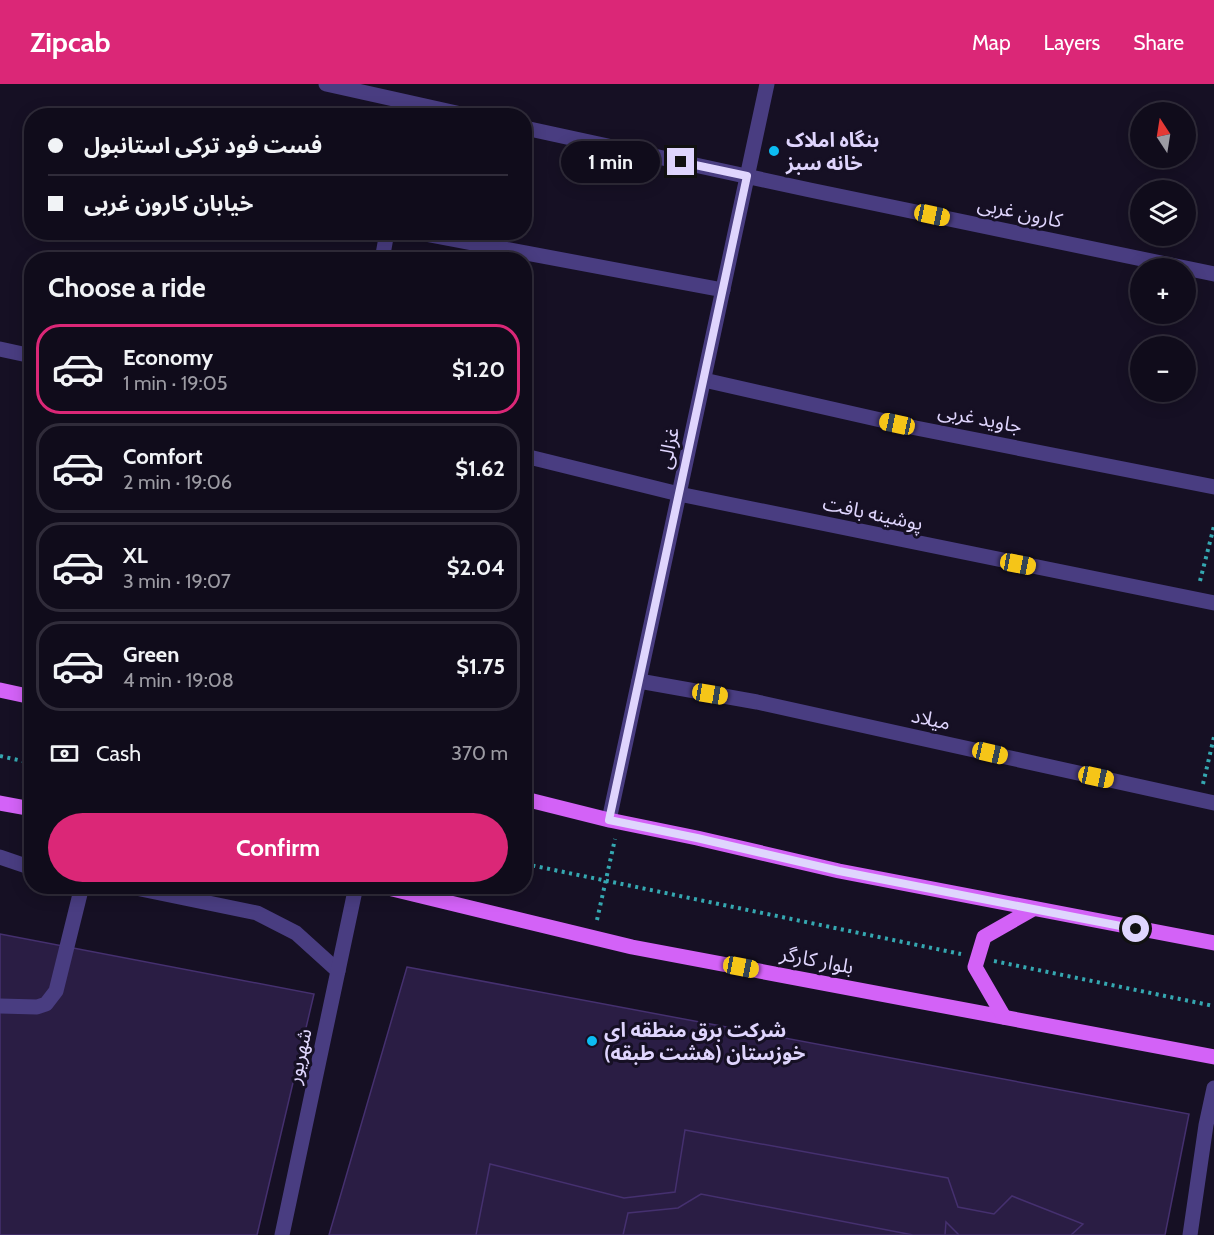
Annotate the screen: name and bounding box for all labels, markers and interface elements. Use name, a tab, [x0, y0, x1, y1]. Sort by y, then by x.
text: Zipcab	[30, 25, 111, 59]
text: Map	[972, 30, 1011, 55]
text: Layers	[1044, 30, 1100, 55]
text: Share	[1133, 30, 1184, 55]
north arrow	[1130, 102, 1196, 168]
map controls	[1130, 102, 1196, 402]
place label: بنگاه املاک خانه سبز	[785, 128, 879, 175]
text: فست فود ترکی استانبول	[84, 132, 322, 159]
callout: 1 min	[561, 141, 660, 183]
marker: بنگاه املاک خانه سبز	[767, 144, 781, 158]
route end	[667, 148, 694, 175]
text: 1 min	[588, 150, 633, 174]
button: layers	[1130, 180, 1196, 246]
text: خیابان کارون غربی	[84, 190, 253, 217]
street label: کارون غربی	[975, 191, 1065, 233]
car	[913, 202, 951, 228]
button: +	[1130, 258, 1196, 324]
text: Choose a ride	[48, 271, 206, 304]
button: −	[1130, 336, 1196, 402]
icon: car	[51, 342, 105, 396]
text: Economy	[123, 344, 213, 371]
text: $1.20	[452, 356, 505, 383]
text: 1 min · 19:05	[123, 371, 228, 395]
street label: جاوید غربی	[936, 398, 1024, 438]
car	[878, 411, 916, 437]
street label: غزالی	[652, 425, 684, 471]
icon: car	[51, 441, 105, 495]
text: Comfort	[123, 443, 202, 470]
text: $1.62	[455, 455, 505, 482]
text: 2 min · 19:06	[123, 470, 232, 494]
street label: پوشینه بافت	[821, 491, 925, 536]
icon: car	[51, 540, 105, 594]
text: XL	[123, 542, 148, 569]
car	[999, 552, 1037, 576]
text: $2.04	[447, 554, 505, 581]
text: 3 min · 19:07	[123, 569, 231, 593]
icon: car	[51, 639, 105, 693]
text: Green	[123, 641, 179, 668]
text: $1.75	[456, 653, 505, 680]
text: 4 min · 19:08	[123, 668, 234, 692]
car	[691, 682, 729, 706]
street label: میلاد	[909, 703, 953, 735]
icon: cash	[48, 737, 81, 770]
text: Cash	[96, 740, 141, 767]
car	[970, 740, 1010, 766]
text: 370 m	[451, 741, 508, 765]
car	[1077, 764, 1115, 790]
button: Confirm	[48, 813, 508, 882]
route start	[1122, 915, 1149, 942]
street label: بلوار کارگر	[777, 941, 856, 979]
car	[722, 955, 760, 979]
place label: شرکت برق منطقه ای خوزستان (هشت طبقه)	[604, 1018, 806, 1065]
street label: شهریور	[281, 1026, 317, 1087]
marker: شرکت برق منطقه ای خوزستان (هشت طبقه)	[585, 1034, 599, 1048]

